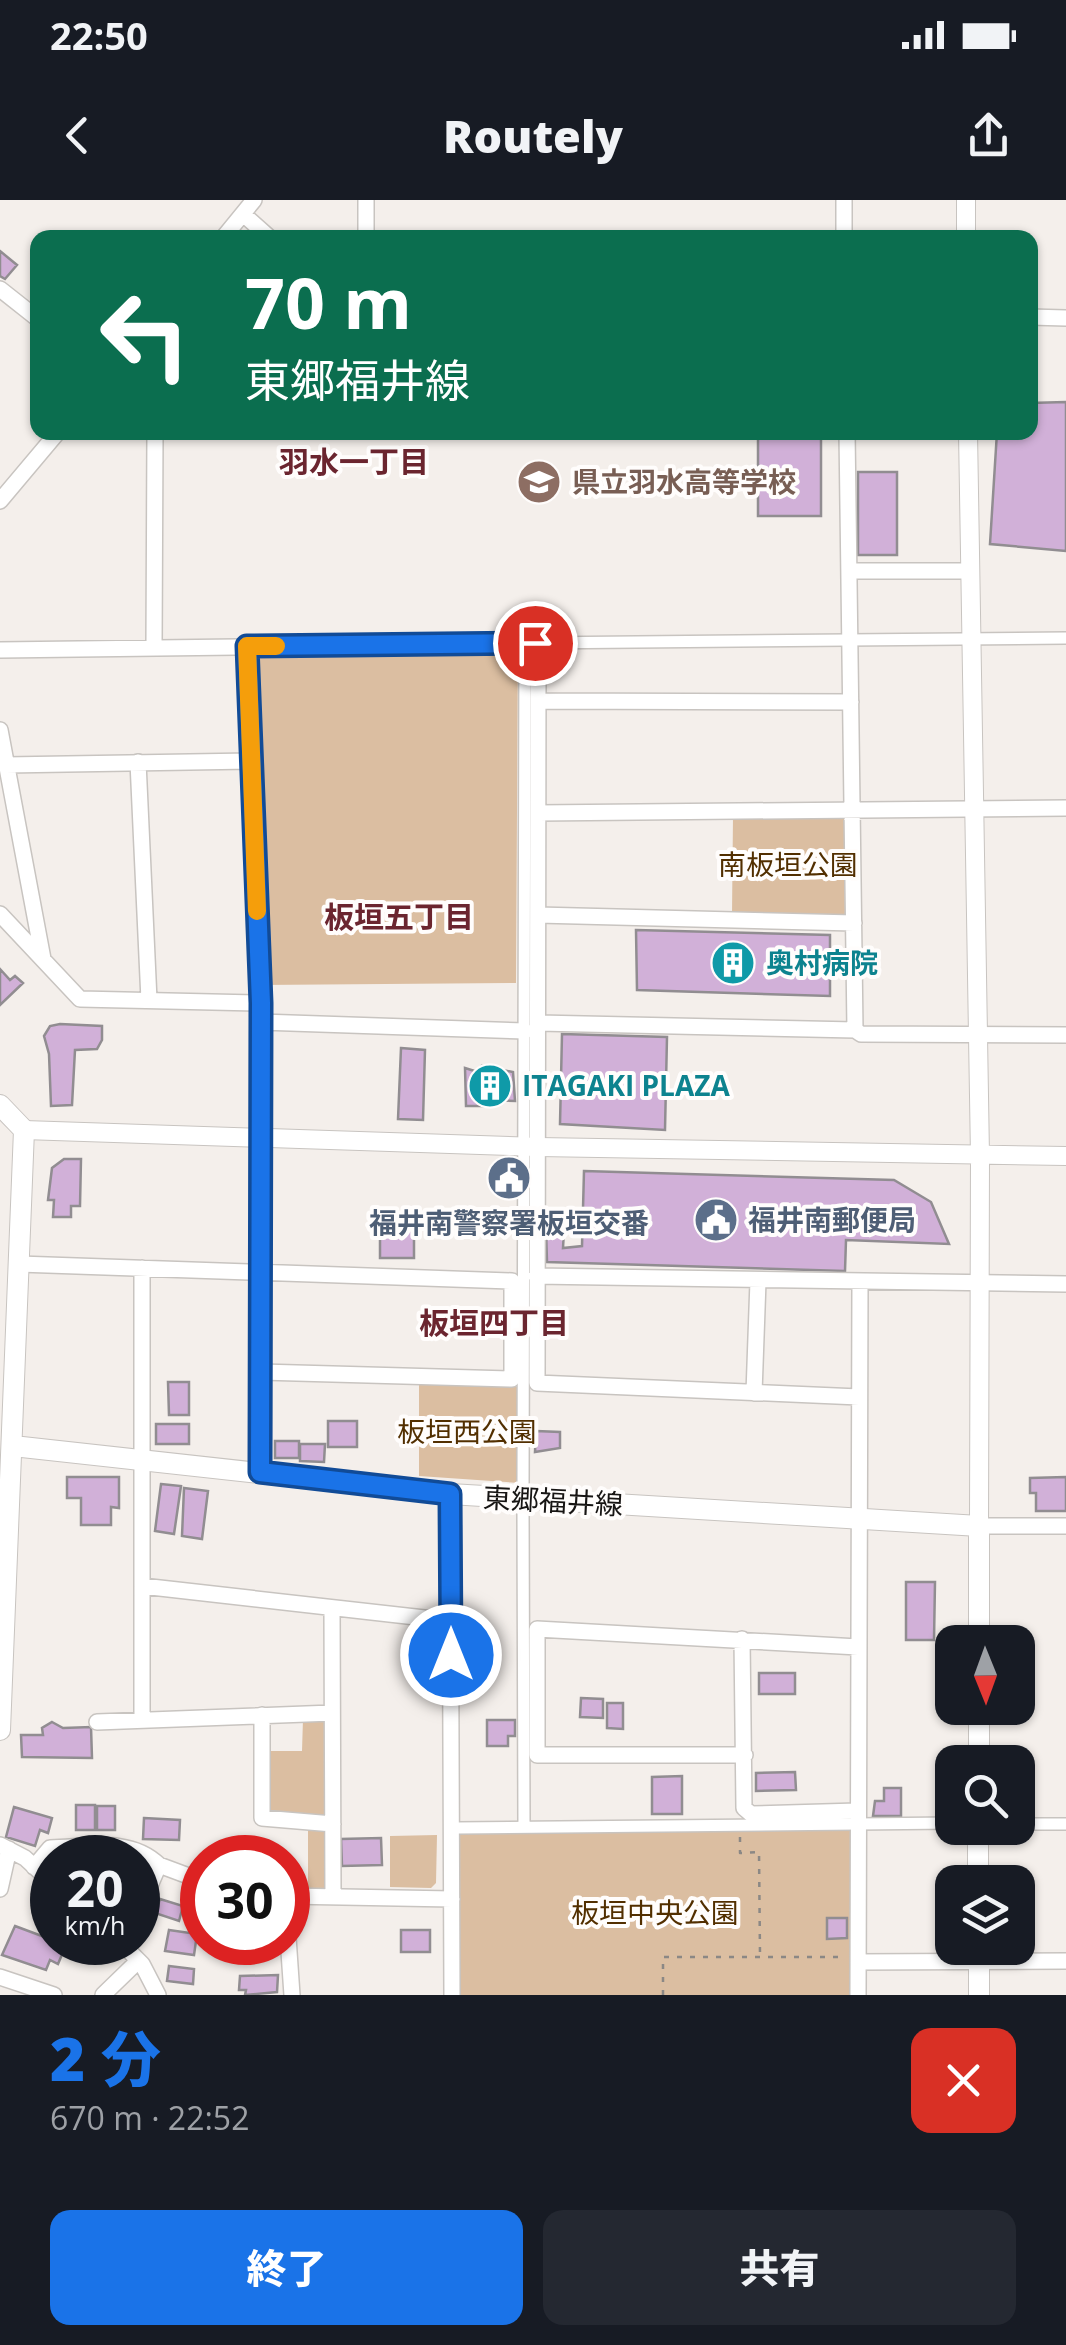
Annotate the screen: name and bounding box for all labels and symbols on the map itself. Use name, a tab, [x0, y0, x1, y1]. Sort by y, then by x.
district label: 羽水一丁目	[279, 441, 429, 482]
school or university icon: 県立羽水高等学校	[516, 459, 562, 505]
place label: 県立羽水高等学校	[572, 462, 796, 500]
pin	[493, 601, 578, 686]
park label: 南板垣公園	[718, 845, 858, 883]
district label: 板垣五丁目	[324, 896, 474, 937]
building icon: 奥村病院	[710, 940, 756, 986]
place label: 奥村病院	[766, 943, 878, 981]
building icon: ITAGAKI PLAZA	[467, 1063, 513, 1109]
place label: ITAGAKI PLAZA	[522, 1066, 730, 1104]
public building icon: 福井南警察署板垣交番	[486, 1155, 532, 1201]
public building icon: 福井南郵便局	[693, 1197, 739, 1243]
place label: 福井南郵便局	[748, 1200, 916, 1238]
place label: 福井南警察署板垣交番	[369, 1203, 649, 1241]
district label: 板垣四丁目	[419, 1302, 569, 1343]
park label: 板垣西公園	[397, 1412, 537, 1450]
street label: 東郷福井線	[482, 1477, 624, 1523]
position arrow	[399, 1603, 503, 1707]
north arrow	[935, 1625, 1035, 1725]
speed limit sign: 30	[180, 1835, 310, 1965]
park label: 板垣中央公園	[571, 1893, 739, 1931]

